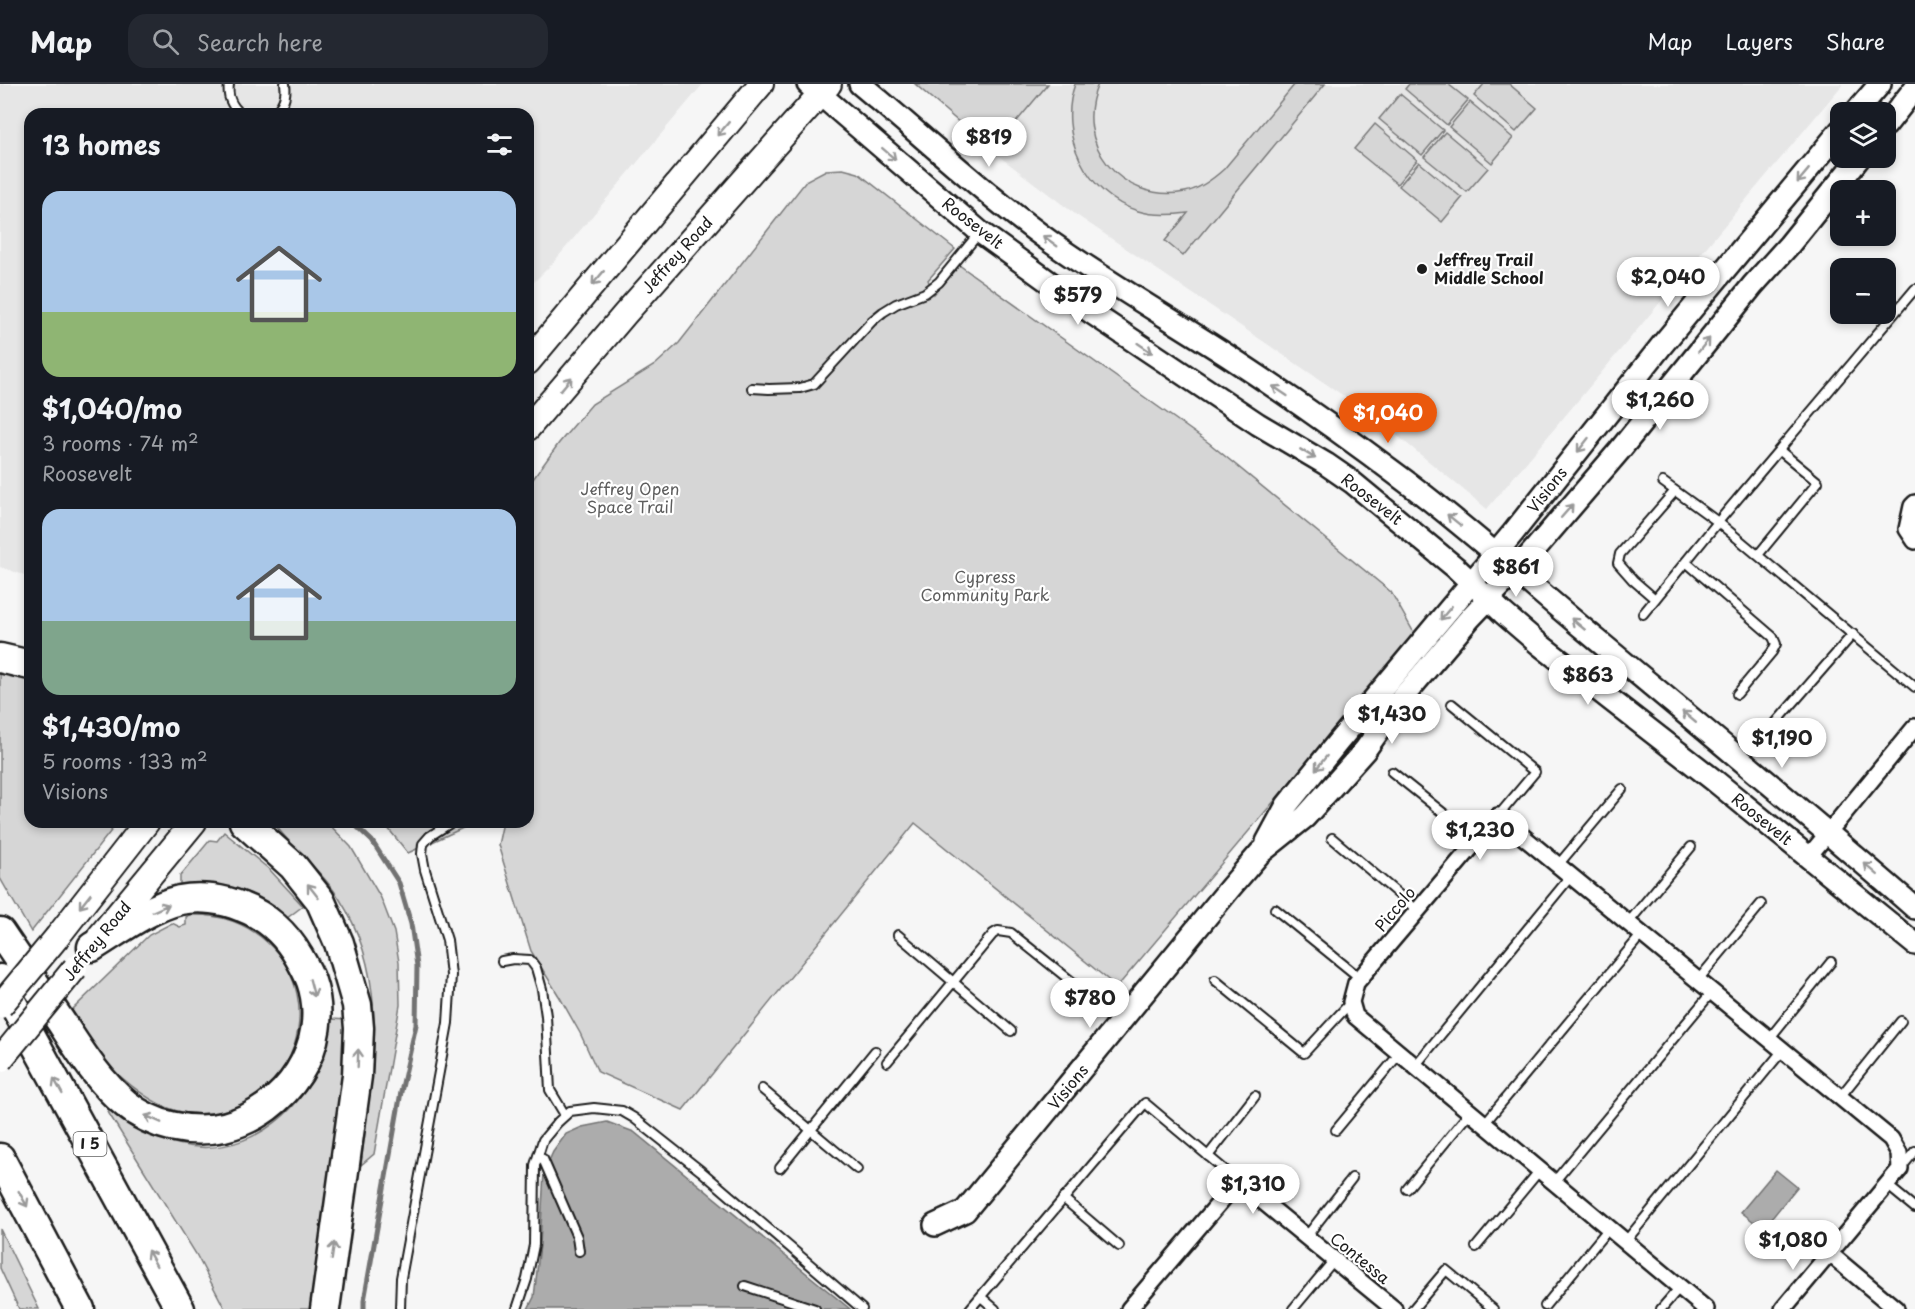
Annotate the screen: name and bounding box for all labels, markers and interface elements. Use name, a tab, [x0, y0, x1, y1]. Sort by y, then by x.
search box	[128, 14, 548, 68]
text: Map	[30, 20, 92, 63]
icon: search	[149, 25, 182, 58]
text: Search here	[197, 25, 323, 58]
text: Map	[1648, 25, 1692, 57]
text: Layers	[1725, 25, 1793, 57]
text: Share	[1826, 25, 1885, 57]
map controls	[1830, 102, 1896, 324]
button: layers	[1830, 102, 1896, 168]
pin: $819	[953, 117, 1025, 168]
one-way arrow	[716, 121, 730, 136]
text: $819	[966, 121, 1012, 151]
text: 13 homes	[42, 125, 160, 164]
icon: filters	[483, 128, 516, 161]
one-way arrow	[881, 147, 896, 161]
one-way arrow	[1796, 168, 1810, 183]
button: +	[1830, 180, 1896, 246]
street label: Roosevelt	[938, 191, 1010, 254]
street label: Jeffrey Road	[635, 210, 718, 298]
icon: home	[225, 230, 333, 338]
one-way arrow	[1043, 235, 1059, 247]
place label: Jeffrey Trail Middle School	[1434, 247, 1544, 289]
pin: $2,040	[1619, 257, 1717, 308]
button: −	[1830, 258, 1896, 324]
text: $2,040	[1631, 261, 1705, 291]
marker: Jeffrey Trail Middle School	[1415, 262, 1429, 276]
one-way arrow	[592, 270, 605, 286]
pin: $579	[1042, 275, 1114, 326]
text: $579	[1054, 279, 1102, 309]
one-way arrow	[1698, 337, 1711, 353]
one-way arrow	[1136, 342, 1152, 354]
one-way arrow	[559, 377, 573, 392]
pin: $1,260	[1611, 380, 1709, 431]
text: $1,260	[1626, 384, 1694, 414]
one-way arrow	[1273, 385, 1289, 397]
text: $1,040/mo	[42, 389, 182, 428]
pin: $1,040	[1339, 393, 1437, 444]
text: $1,040	[1353, 397, 1423, 427]
text: 3 rooms · 74 m²	[42, 428, 199, 458]
one-way arrow	[1576, 437, 1589, 453]
one-way arrow	[1299, 448, 1316, 460]
text: Roosevelt	[42, 458, 132, 488]
street label: Visions	[1520, 461, 1572, 518]
street label: Roosevelt	[1337, 467, 1409, 530]
park label: Jeffrey Open Space Trail	[581, 476, 679, 518]
one-way arrow	[1560, 504, 1574, 519]
one-way arrow	[1446, 513, 1462, 526]
pin: $861	[1480, 547, 1552, 598]
icon: home	[225, 548, 333, 656]
text: $861	[1492, 551, 1540, 581]
park label: Cypress Community Park	[921, 564, 1050, 606]
one-way arrow	[1439, 605, 1453, 620]
one-way arrow	[1571, 617, 1586, 631]
pin: $863	[1552, 655, 1624, 706]
text: $863	[1562, 659, 1614, 689]
pin: $1,430	[1343, 694, 1441, 745]
text: $1,430	[1358, 698, 1426, 728]
text: $1,430/mo	[42, 707, 180, 746]
one-way arrow	[1682, 710, 1698, 723]
pin: $1,190	[1733, 718, 1831, 769]
text: $1,190	[1751, 722, 1813, 752]
text: 5 rooms · 133 m²	[42, 746, 208, 776]
one-way arrow	[1315, 755, 1328, 771]
text: Visions	[42, 776, 108, 806]
street label: Roosevelt	[1727, 786, 1799, 851]
pin: $1,230	[1431, 810, 1529, 861]
text: $1,230	[1446, 814, 1514, 844]
one-way arrow	[1864, 862, 1879, 876]
street label: Piccolo	[1368, 881, 1420, 936]
one-way arrow	[306, 883, 319, 899]
one-way arrow	[78, 893, 91, 909]
street label: Jeffrey Road	[56, 895, 136, 985]
one-way arrow	[151, 901, 169, 913]
one-way arrow	[307, 978, 318, 997]
pin: $780	[1054, 978, 1126, 1029]
text: $780	[1064, 982, 1116, 1012]
one-way arrow	[352, 1048, 364, 1068]
street label: Visions	[1041, 1058, 1093, 1114]
one-way arrow	[52, 1078, 63, 1096]
one-way arrow	[144, 1113, 162, 1125]
road number: I 5	[74, 1132, 106, 1156]
pin: $1,310	[1204, 1164, 1302, 1215]
text: $1,310	[1221, 1168, 1285, 1198]
one-way arrow	[18, 1190, 29, 1208]
pin: $1,080	[1744, 1220, 1842, 1271]
text: $1,080	[1759, 1224, 1827, 1254]
street label: Contessa	[1326, 1226, 1396, 1289]
one-way arrow	[328, 1242, 339, 1261]
one-way arrow	[146, 1249, 157, 1267]

